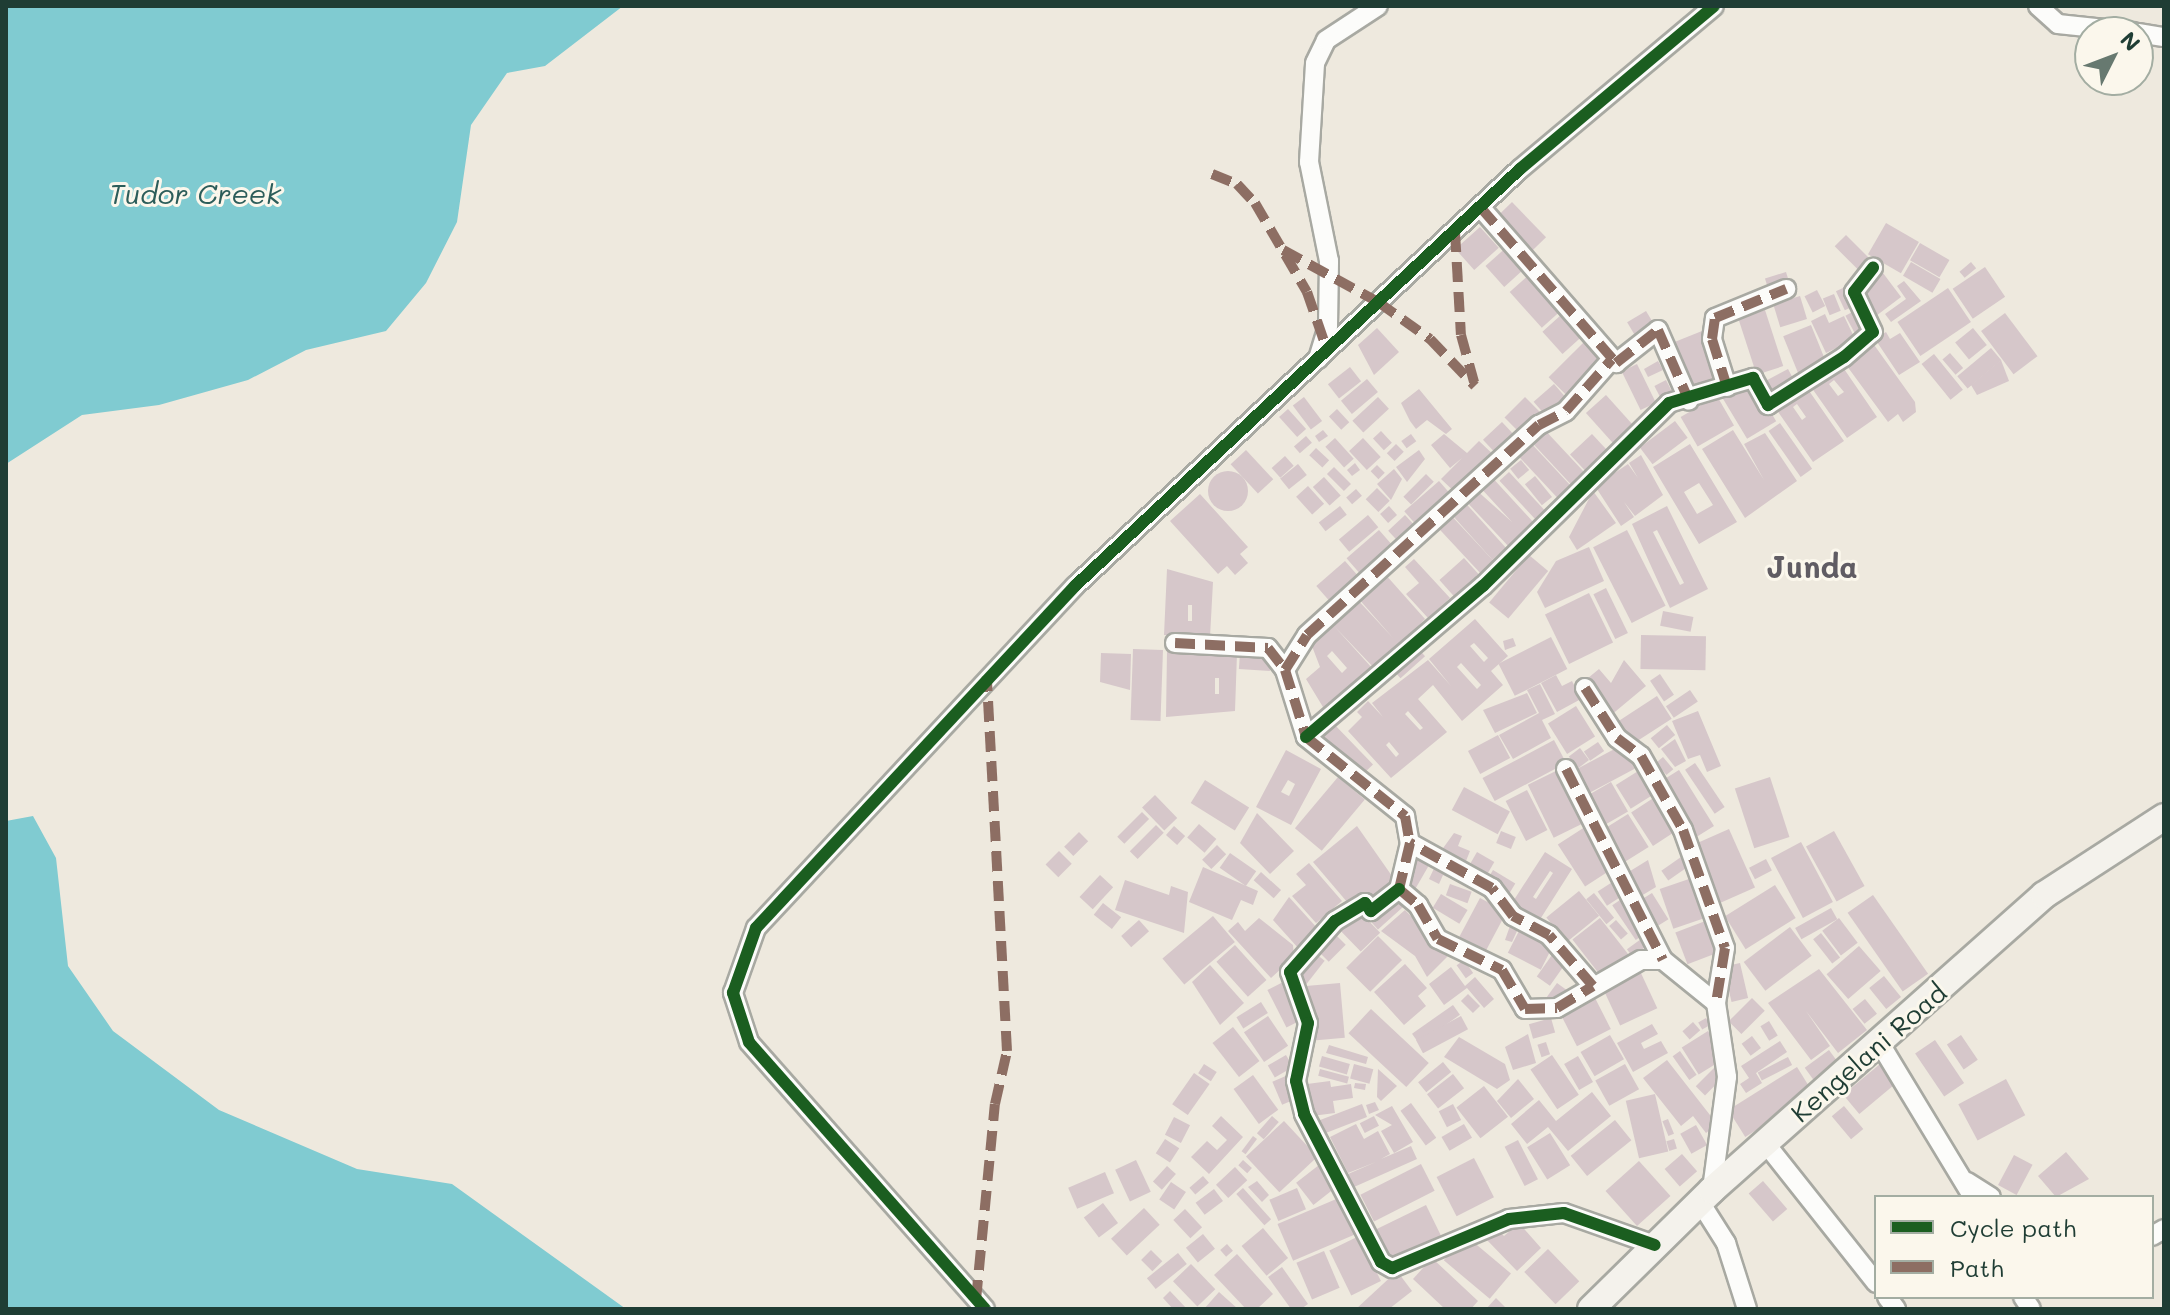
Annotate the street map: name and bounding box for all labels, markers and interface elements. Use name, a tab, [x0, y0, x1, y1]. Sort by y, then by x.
north arrow	[2074, 16, 2154, 96]
text: N	[2114, 25, 2147, 57]
water label: Tudor Creek	[109, 176, 281, 210]
district label: Junda	[1766, 548, 1858, 584]
street label: Kengelani Road	[1785, 977, 1953, 1129]
legend	[1874, 1195, 2154, 1299]
text: Cycle path	[1950, 1212, 2076, 1243]
text: Path	[1950, 1252, 2004, 1283]

